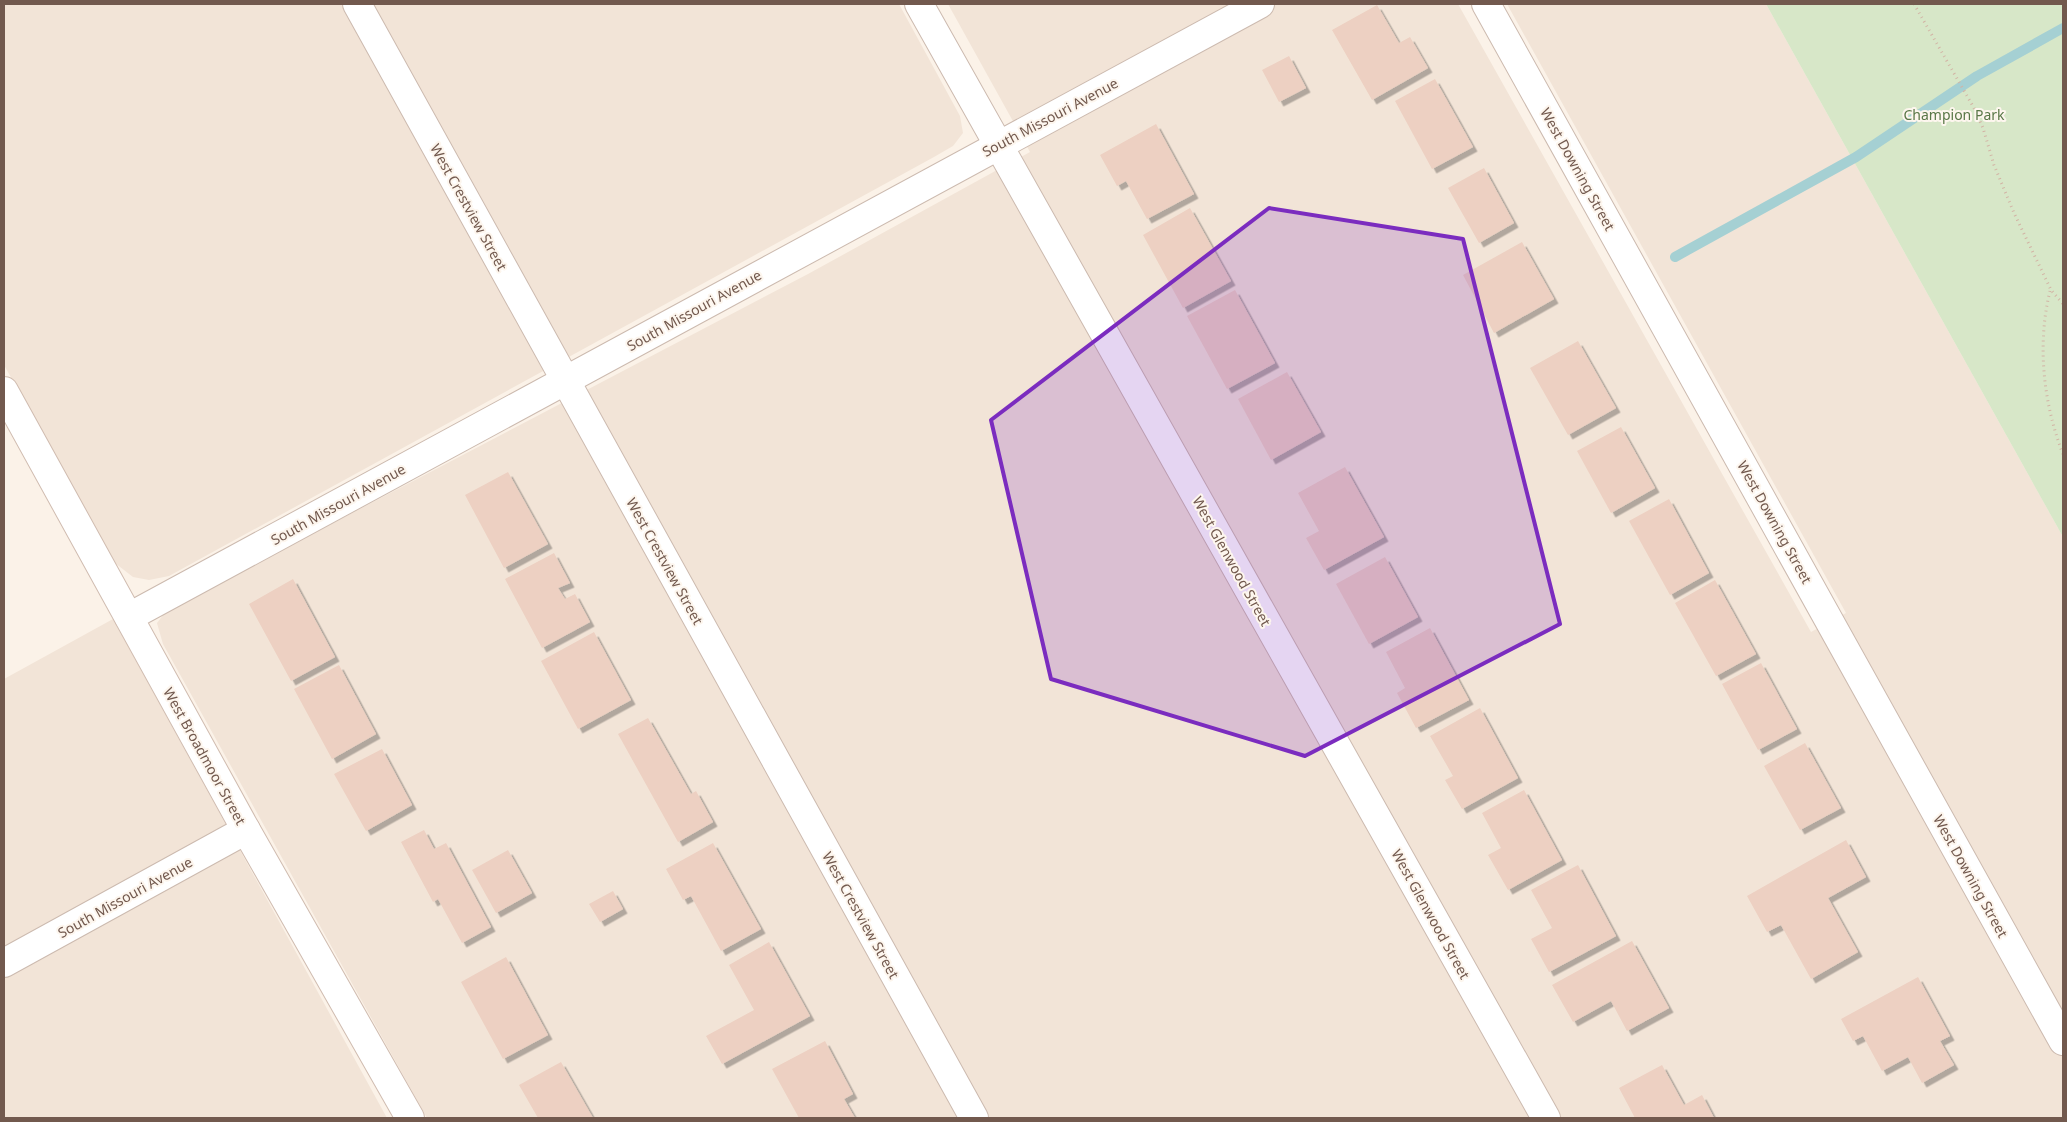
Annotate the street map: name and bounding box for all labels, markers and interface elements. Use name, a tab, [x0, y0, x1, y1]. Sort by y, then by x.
street label: South Missouri Avenue	[979, 73, 1121, 161]
street label: West Downing Street	[1536, 104, 1620, 234]
park label: Champion Park	[1903, 105, 2005, 124]
street label: West Crestview Street	[426, 140, 512, 274]
street label: South Missouri Avenue	[623, 265, 765, 355]
street label: West Downing Street	[1733, 457, 1817, 587]
street label: South Missouri Avenue	[267, 459, 409, 549]
street label: West Glenwood Street	[1188, 493, 1276, 629]
street label: West Crestview Street	[622, 494, 708, 628]
street label: West Broadmoor Street	[159, 684, 251, 828]
street label: West Downing Street	[1929, 811, 2013, 941]
street label: West Glenwood Street	[1387, 846, 1475, 982]
street label: West Crestview Street	[818, 848, 904, 982]
street label: South Missouri Avenue	[54, 852, 196, 942]

